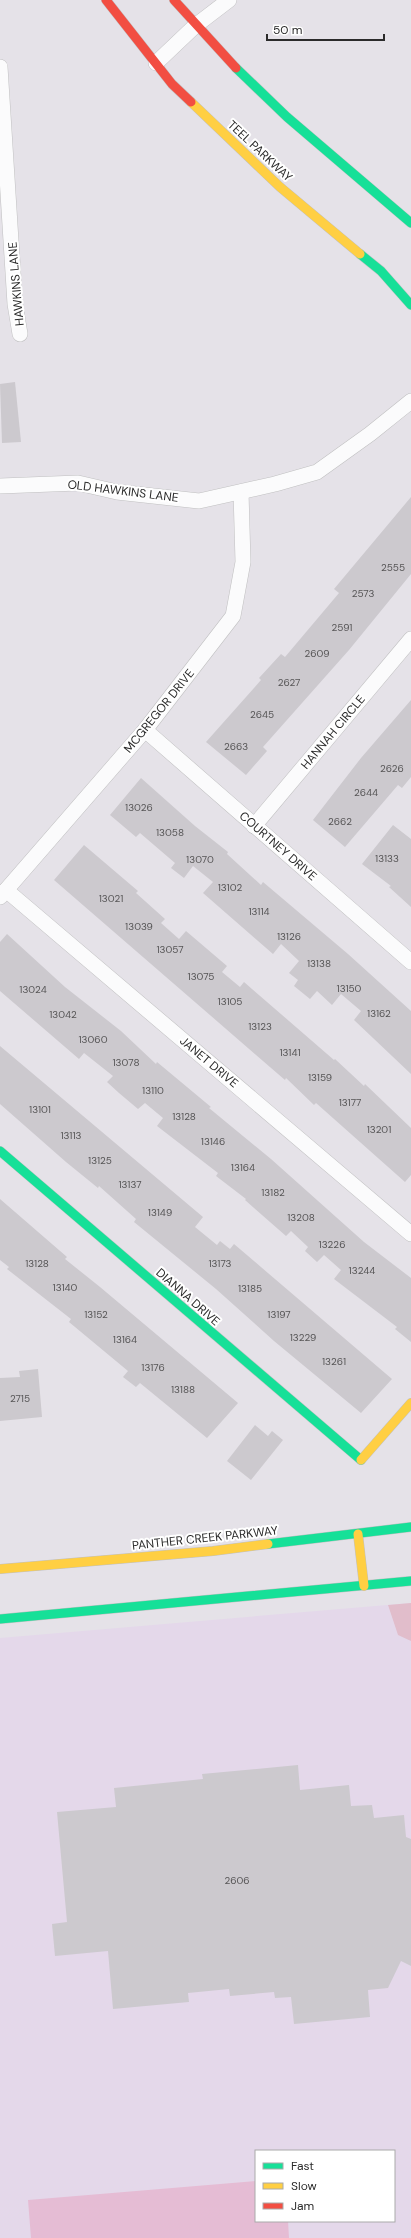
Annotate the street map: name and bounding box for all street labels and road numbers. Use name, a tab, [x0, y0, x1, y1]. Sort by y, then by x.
street label: TEEL PARKWAY	[224, 117, 296, 185]
street label: HAWKINS LANE	[4, 241, 28, 327]
street label: OLD HAWKINS LANE	[67, 476, 180, 506]
street label: MCGREGOR DRIVE	[120, 666, 198, 756]
street label: HANNAH CIRCLE	[297, 691, 369, 773]
street label: COURTNEY DRIVE	[236, 808, 320, 884]
street label: JANET DRIVE	[176, 1033, 242, 1091]
street label: DIANNA DRIVE	[153, 1265, 224, 1329]
street label: PANTHER CREEK PARKWAY	[131, 1522, 279, 1554]

